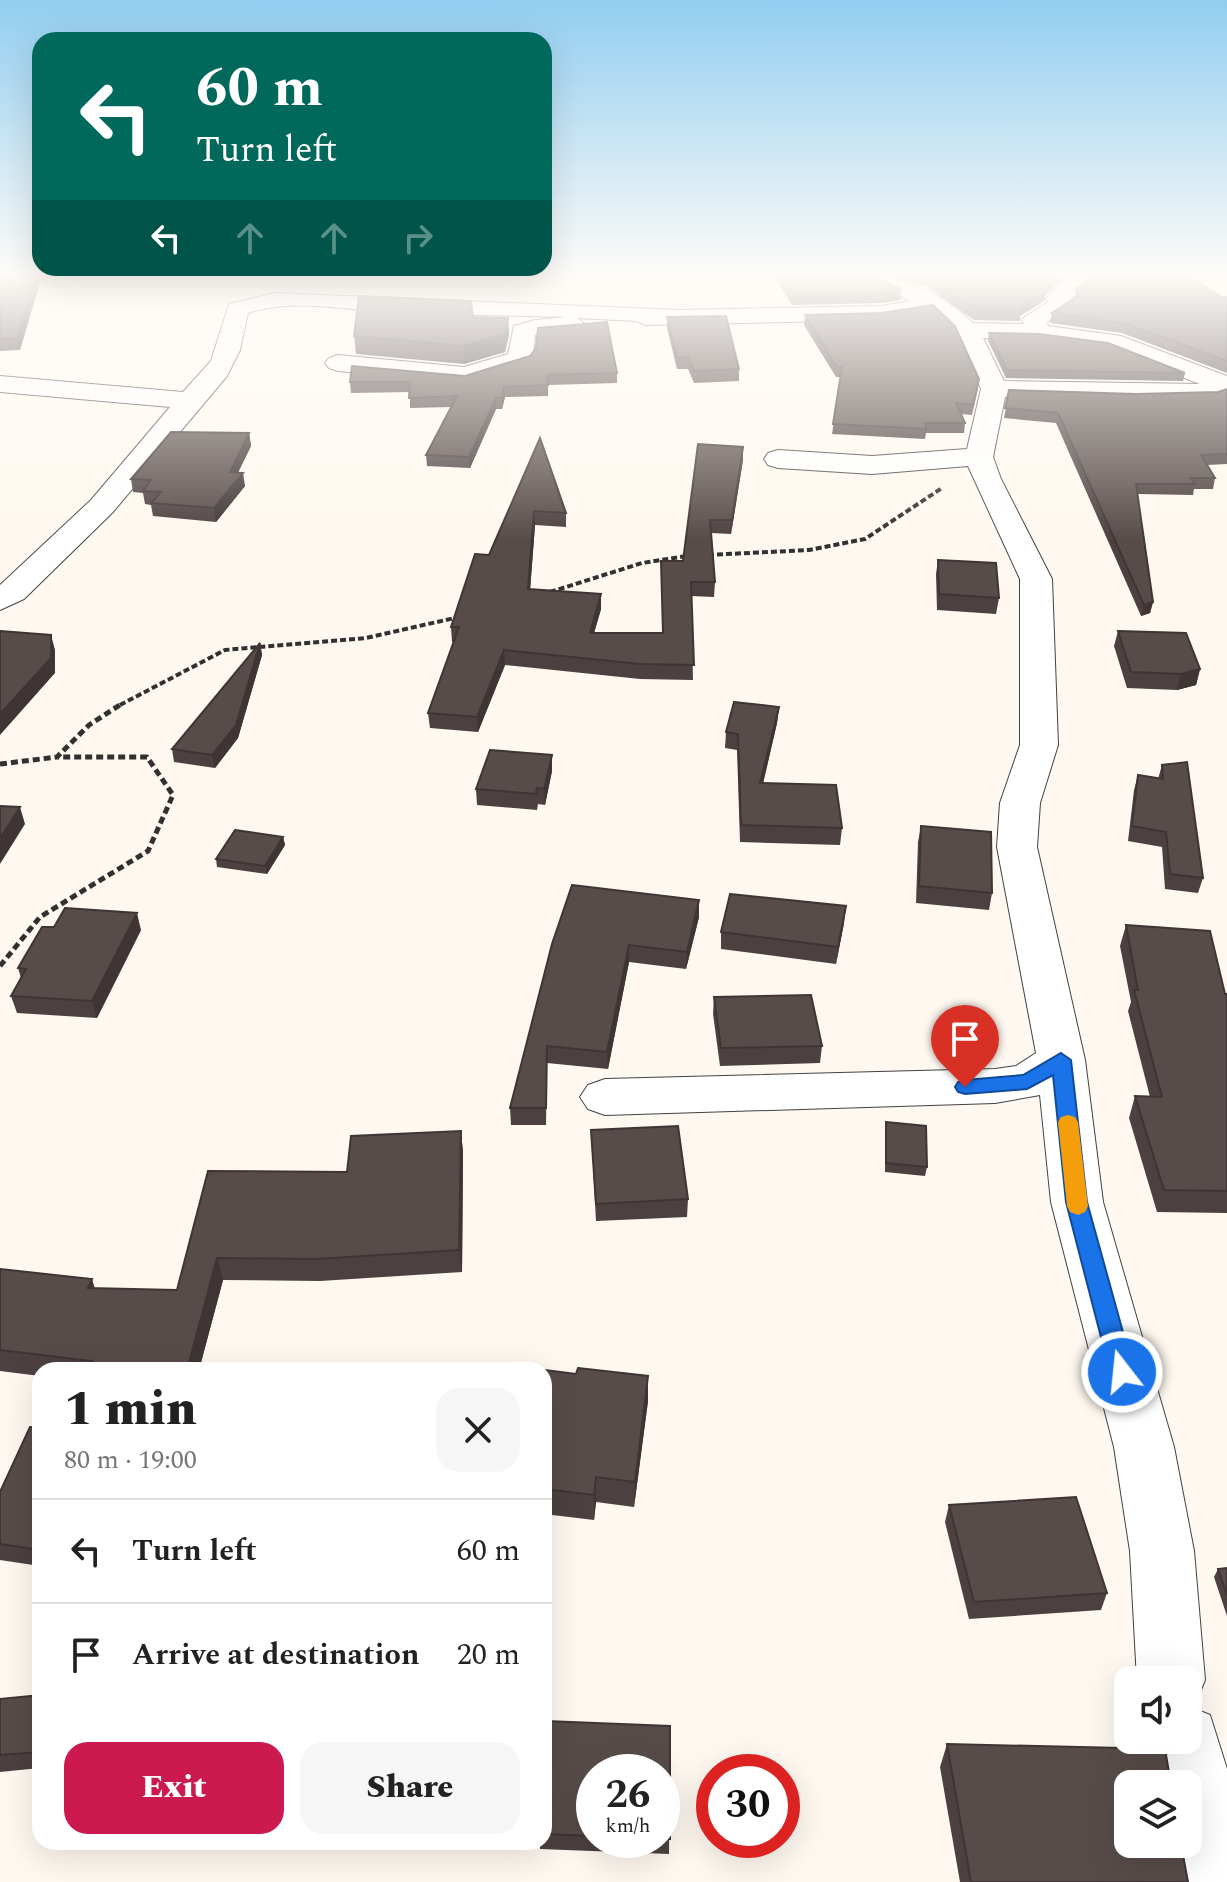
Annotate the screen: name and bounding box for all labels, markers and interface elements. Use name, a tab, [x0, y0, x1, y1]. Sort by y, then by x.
text: 60 m	[196, 46, 323, 131]
icon: left	[64, 64, 168, 168]
text: Turn left	[196, 123, 337, 178]
icon: left	[144, 216, 188, 260]
icon: ahead	[228, 216, 272, 260]
icon: ahead	[312, 216, 356, 260]
icon: right	[396, 216, 440, 260]
pin	[931, 1005, 999, 1087]
icon: arrive	[943, 1017, 987, 1061]
position arrow	[1080, 1330, 1164, 1414]
text: 1 min	[64, 1373, 197, 1446]
button: close	[436, 1388, 520, 1472]
text: 80 m · 19:00	[64, 1440, 197, 1480]
text: Turn left	[132, 1528, 257, 1574]
text: 60 m	[457, 1528, 520, 1574]
icon: left	[64, 1529, 108, 1573]
text: Arrive at destination	[132, 1632, 419, 1678]
text: 20 m	[457, 1632, 520, 1678]
icon: arrive	[64, 1633, 108, 1677]
map controls	[1114, 1666, 1202, 1858]
button: sound	[1114, 1666, 1202, 1754]
button: Exit	[64, 1742, 284, 1834]
button: Share	[300, 1742, 520, 1834]
speed limit sign: 30	[696, 1754, 800, 1858]
text: 26	[606, 1765, 650, 1826]
button: layers	[1114, 1770, 1202, 1858]
text: km/h	[606, 1811, 651, 1841]

